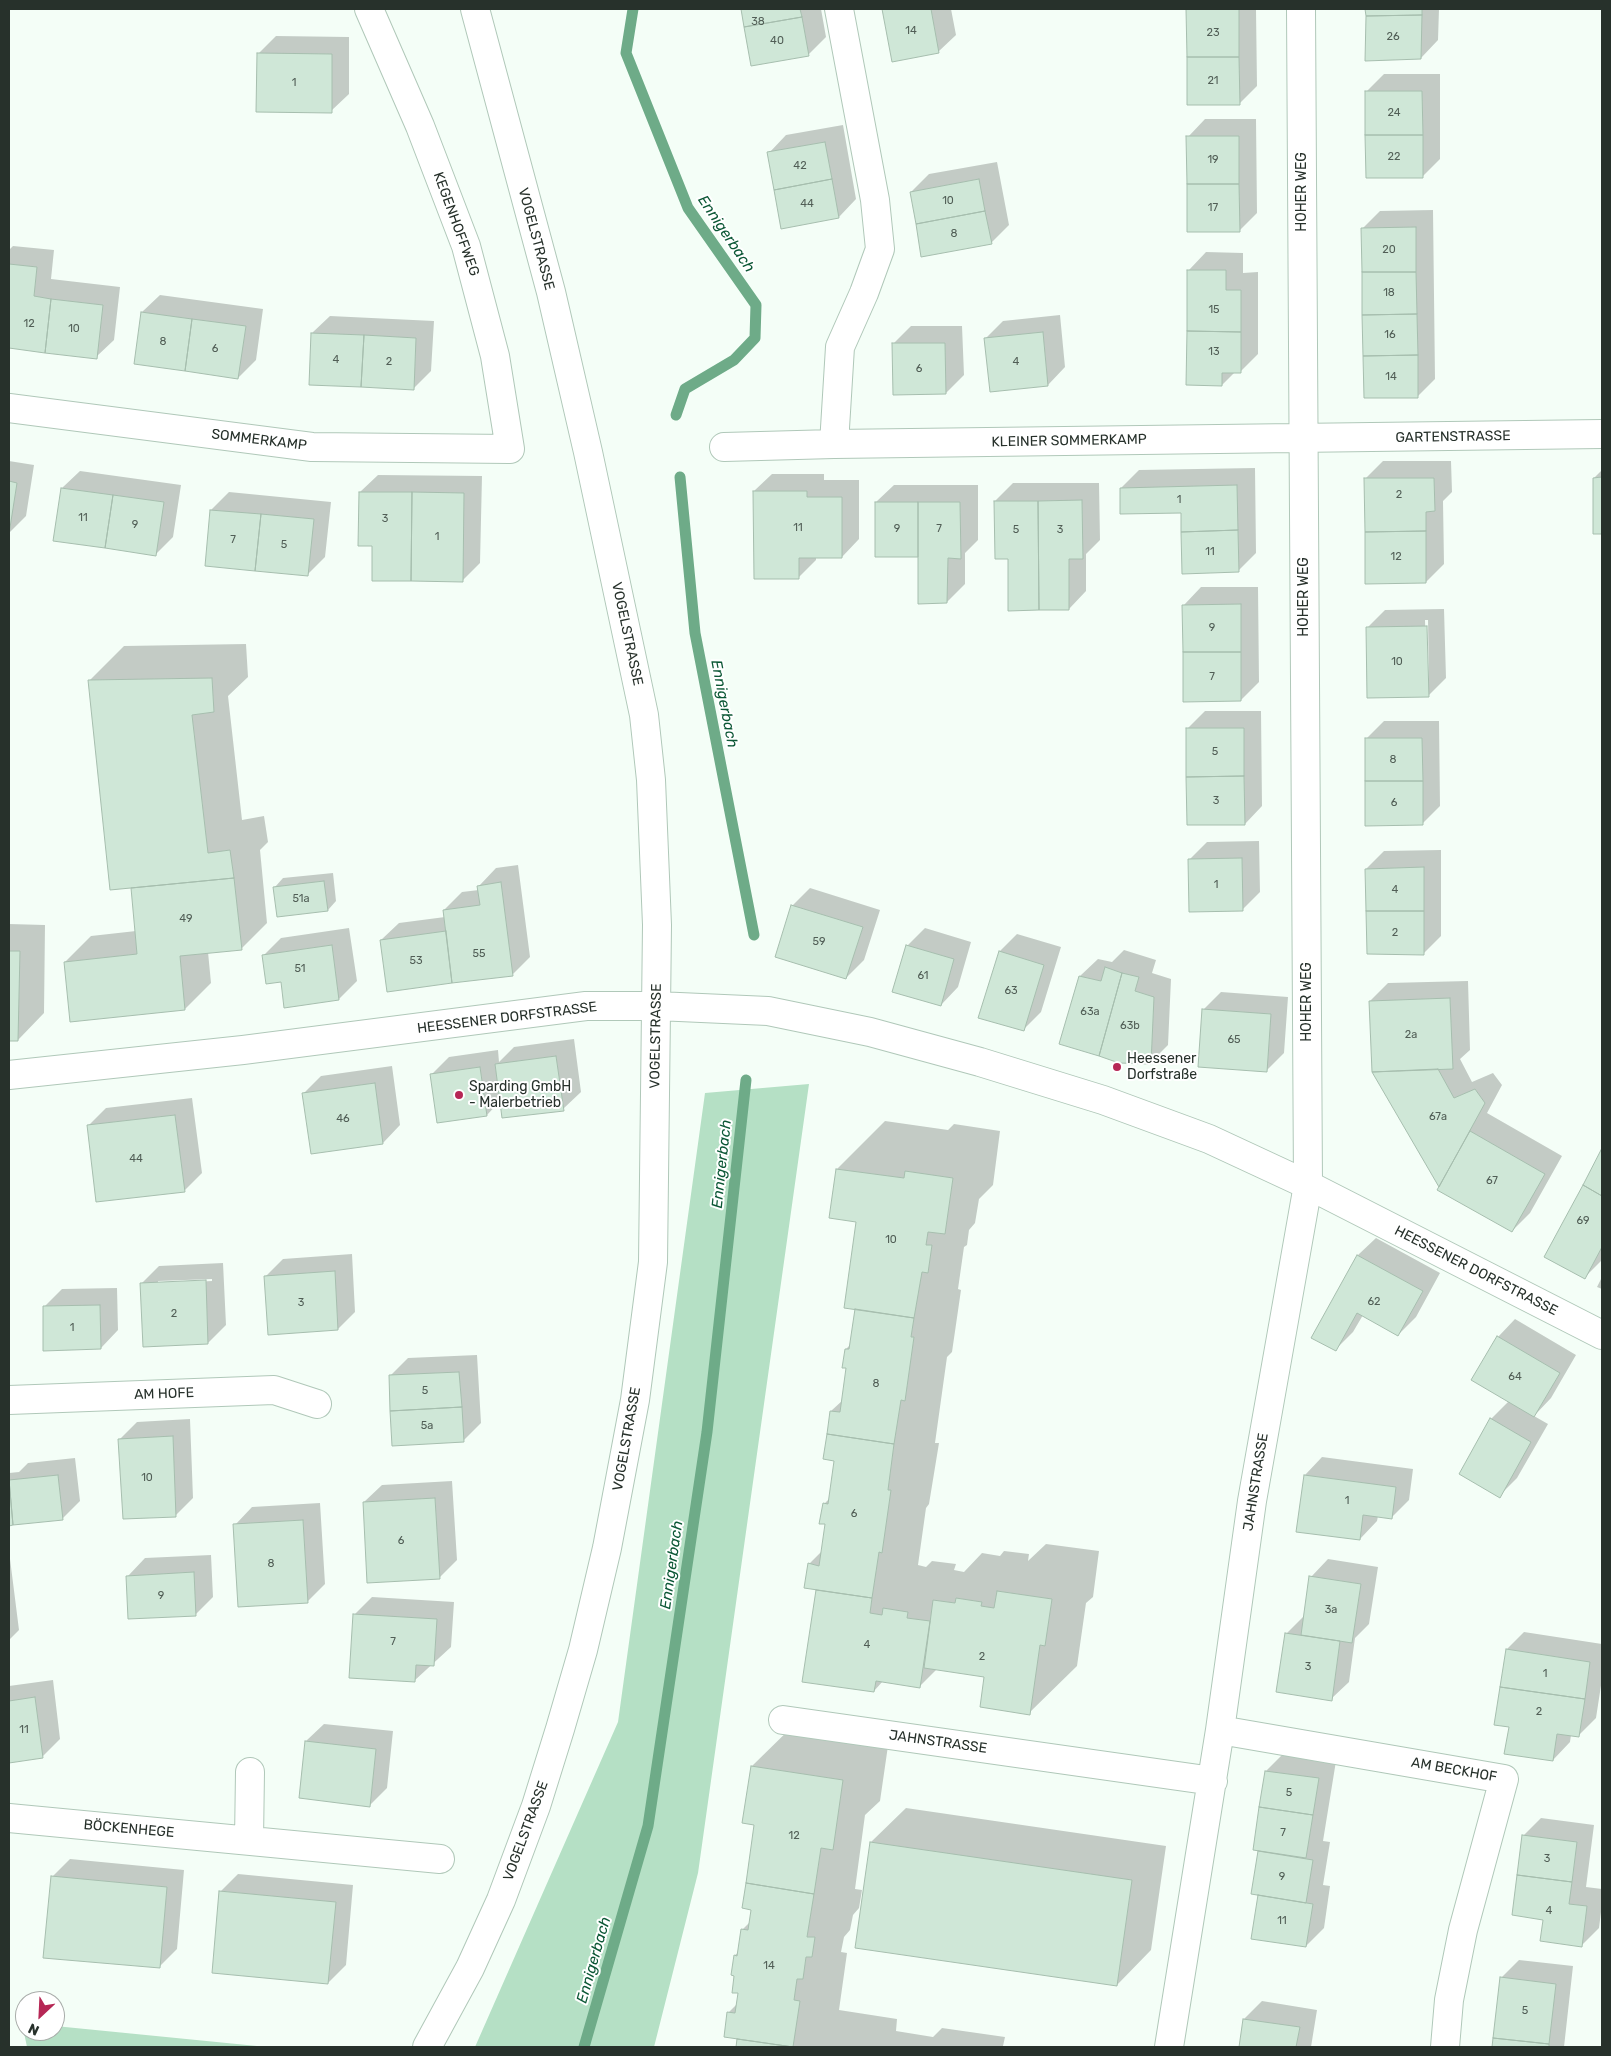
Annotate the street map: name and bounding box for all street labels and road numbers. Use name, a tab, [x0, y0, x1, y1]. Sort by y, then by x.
street label: HOHER WEG	[1294, 152, 1310, 232]
street label: KEGENHOFFWEG	[429, 170, 483, 278]
street label: VOGELSTRASSE	[514, 186, 558, 292]
street label: SOMMERKAMP	[210, 426, 308, 454]
street label: GARTENSTRASSE	[1395, 428, 1511, 446]
street label: KLEINER SOMMERKAMP	[991, 431, 1147, 451]
street label: HOHER WEG	[1296, 557, 1312, 637]
street label: VOGELSTRASSE	[608, 581, 646, 687]
street label: HOHER WEG	[1299, 962, 1315, 1042]
street label: VOGELSTRASSE	[647, 983, 665, 1089]
street label: HEESSENER DORFSTRASSE	[416, 999, 598, 1037]
street label: HEESSENER DORFSTRASSE	[1392, 1222, 1560, 1320]
street label: AM HOFE	[134, 1385, 194, 1403]
street label: VOGELSTRASSE	[610, 1386, 644, 1492]
street label: JAHNSTRASSE	[1240, 1432, 1272, 1532]
street label: JAHNSTRASSE	[888, 1727, 988, 1757]
street label: AM BECKHOF	[1410, 1754, 1498, 1786]
street label: VOGELSTRASSE	[500, 1779, 552, 1883]
street label: BÖCKENHEGE	[83, 1817, 175, 1841]

